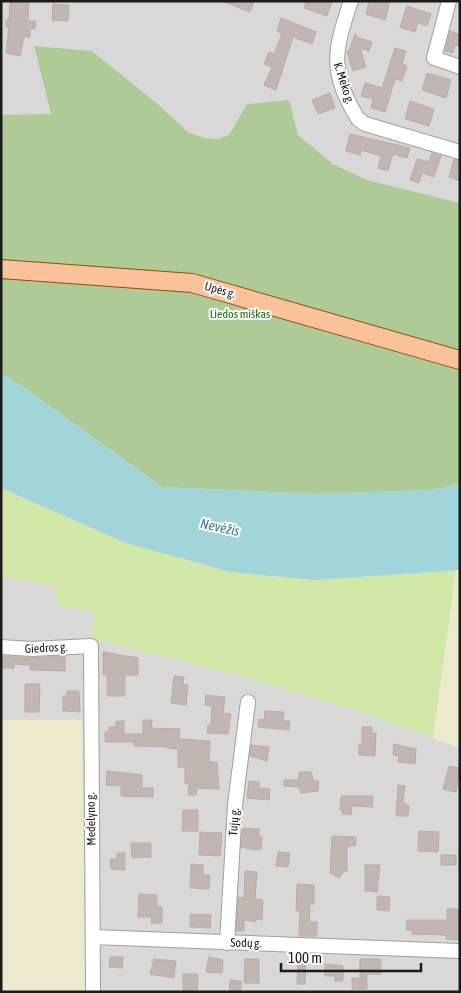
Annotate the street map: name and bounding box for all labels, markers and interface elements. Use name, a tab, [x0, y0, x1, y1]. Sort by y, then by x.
street label: K. Meko g.	[331, 60, 357, 106]
street label: Upės g.	[203, 279, 237, 301]
park label: Liedos miškas	[210, 307, 270, 321]
water label: Nevėžis	[199, 515, 241, 539]
street label: Giedros g.	[24, 640, 68, 656]
street label: Medelyno g.	[84, 792, 98, 846]
street label: Tujų g.	[226, 808, 242, 836]
street label: Sodų g.	[230, 935, 262, 951]
scale bar	[281, 940, 421, 972]
text: 100 m	[288, 949, 322, 966]

